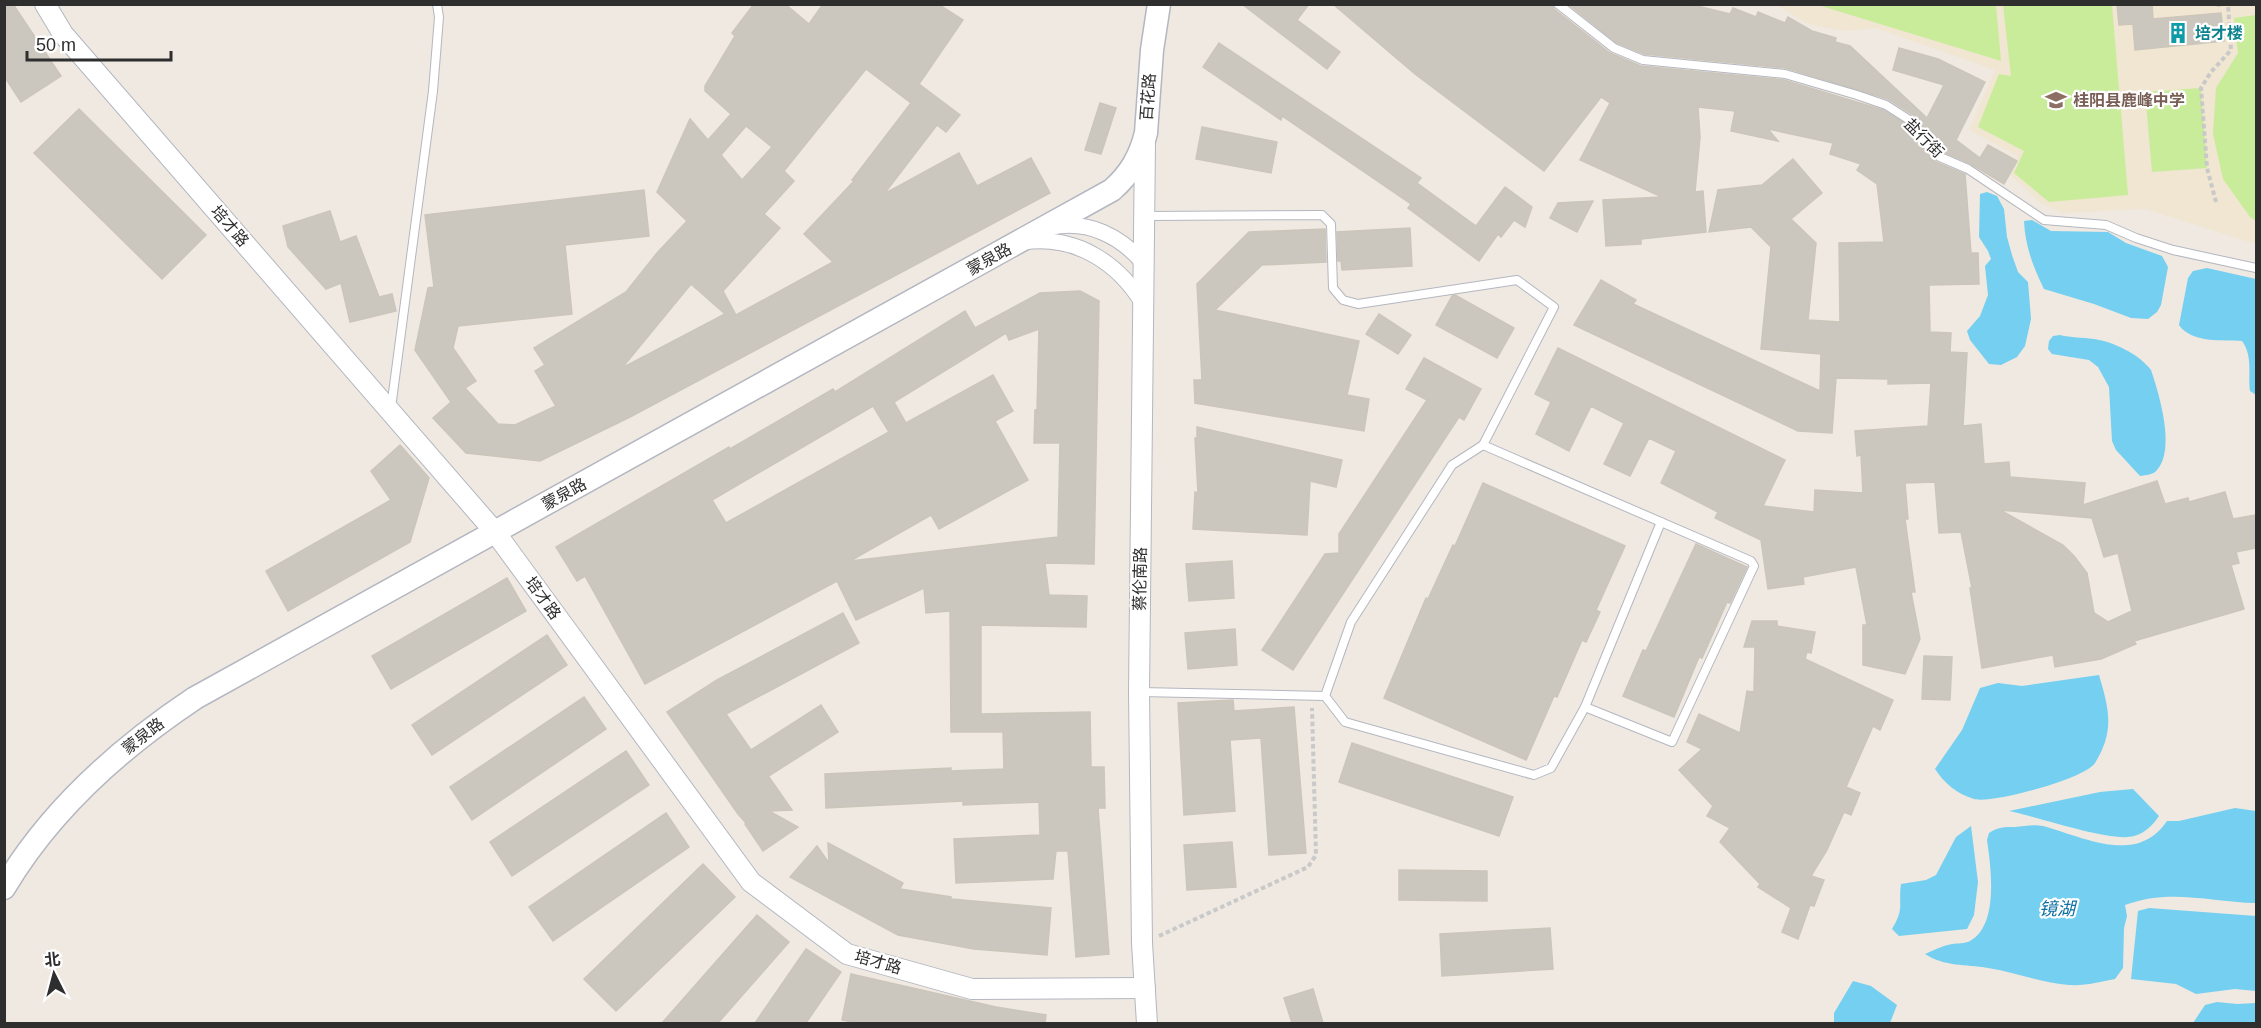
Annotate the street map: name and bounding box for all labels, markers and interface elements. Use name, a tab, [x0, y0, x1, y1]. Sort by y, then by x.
building icon: 培才楼	[2166, 21, 2190, 45]
scale bar	[27, 24, 171, 62]
place label: 培才楼	[2195, 24, 2243, 42]
text: 50 m	[36, 35, 76, 55]
street label: 百花路	[1138, 72, 1158, 122]
school or university icon: 桂阳县鹿峰中学	[2044, 88, 2068, 112]
place label: 桂阳县鹿峰中学	[2073, 91, 2185, 109]
street label: 盐行街	[1901, 115, 1947, 161]
street label: 培才路	[208, 202, 252, 250]
street label: 蒙泉路	[964, 240, 1014, 278]
street label: 蒙泉路	[539, 475, 589, 513]
street label: 蔡伦南路	[1131, 547, 1149, 611]
street label: 培才路	[522, 574, 564, 622]
street label: 蒙泉路	[119, 715, 167, 757]
water label: 镜湖	[2039, 899, 2078, 919]
north arrow	[24, 944, 84, 1004]
street label: 培才路	[853, 947, 903, 977]
text: 北	[44, 950, 61, 969]

